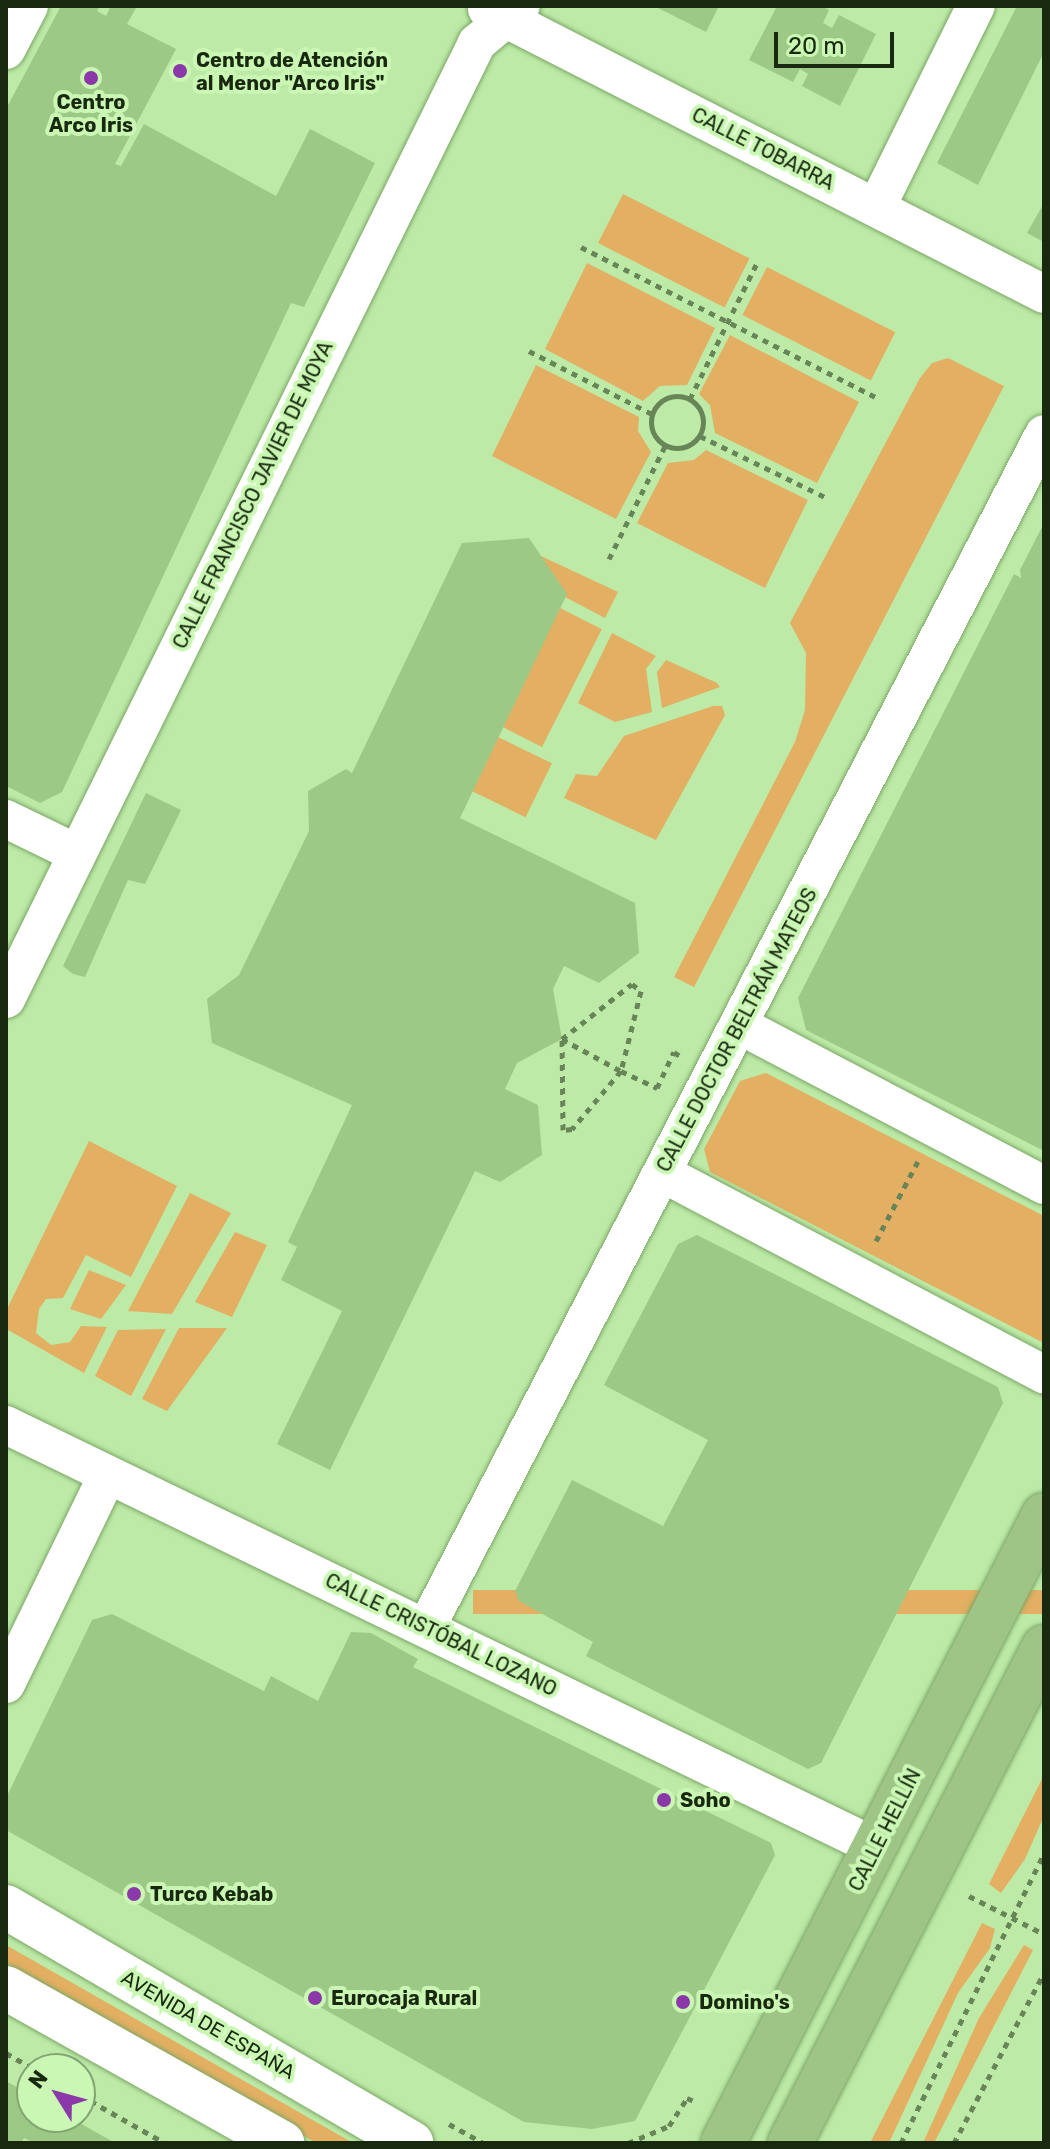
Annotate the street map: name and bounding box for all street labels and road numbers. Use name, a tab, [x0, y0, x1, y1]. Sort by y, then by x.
street label: CALLE TOBARRA	[688, 103, 838, 195]
street label: CALLE FRANCISCO JAVIER DE MOYA	[168, 337, 338, 653]
street label: CALLE DOCTOR BELTRÁN MATEOS	[652, 884, 822, 1176]
street label: CALLE CRISTÓBAL LOZANO	[321, 1568, 561, 1702]
street label: CALLE HELLÍN	[844, 1765, 926, 1895]
street label: AVENIDA DE ESPAÑA	[117, 1965, 299, 2085]

